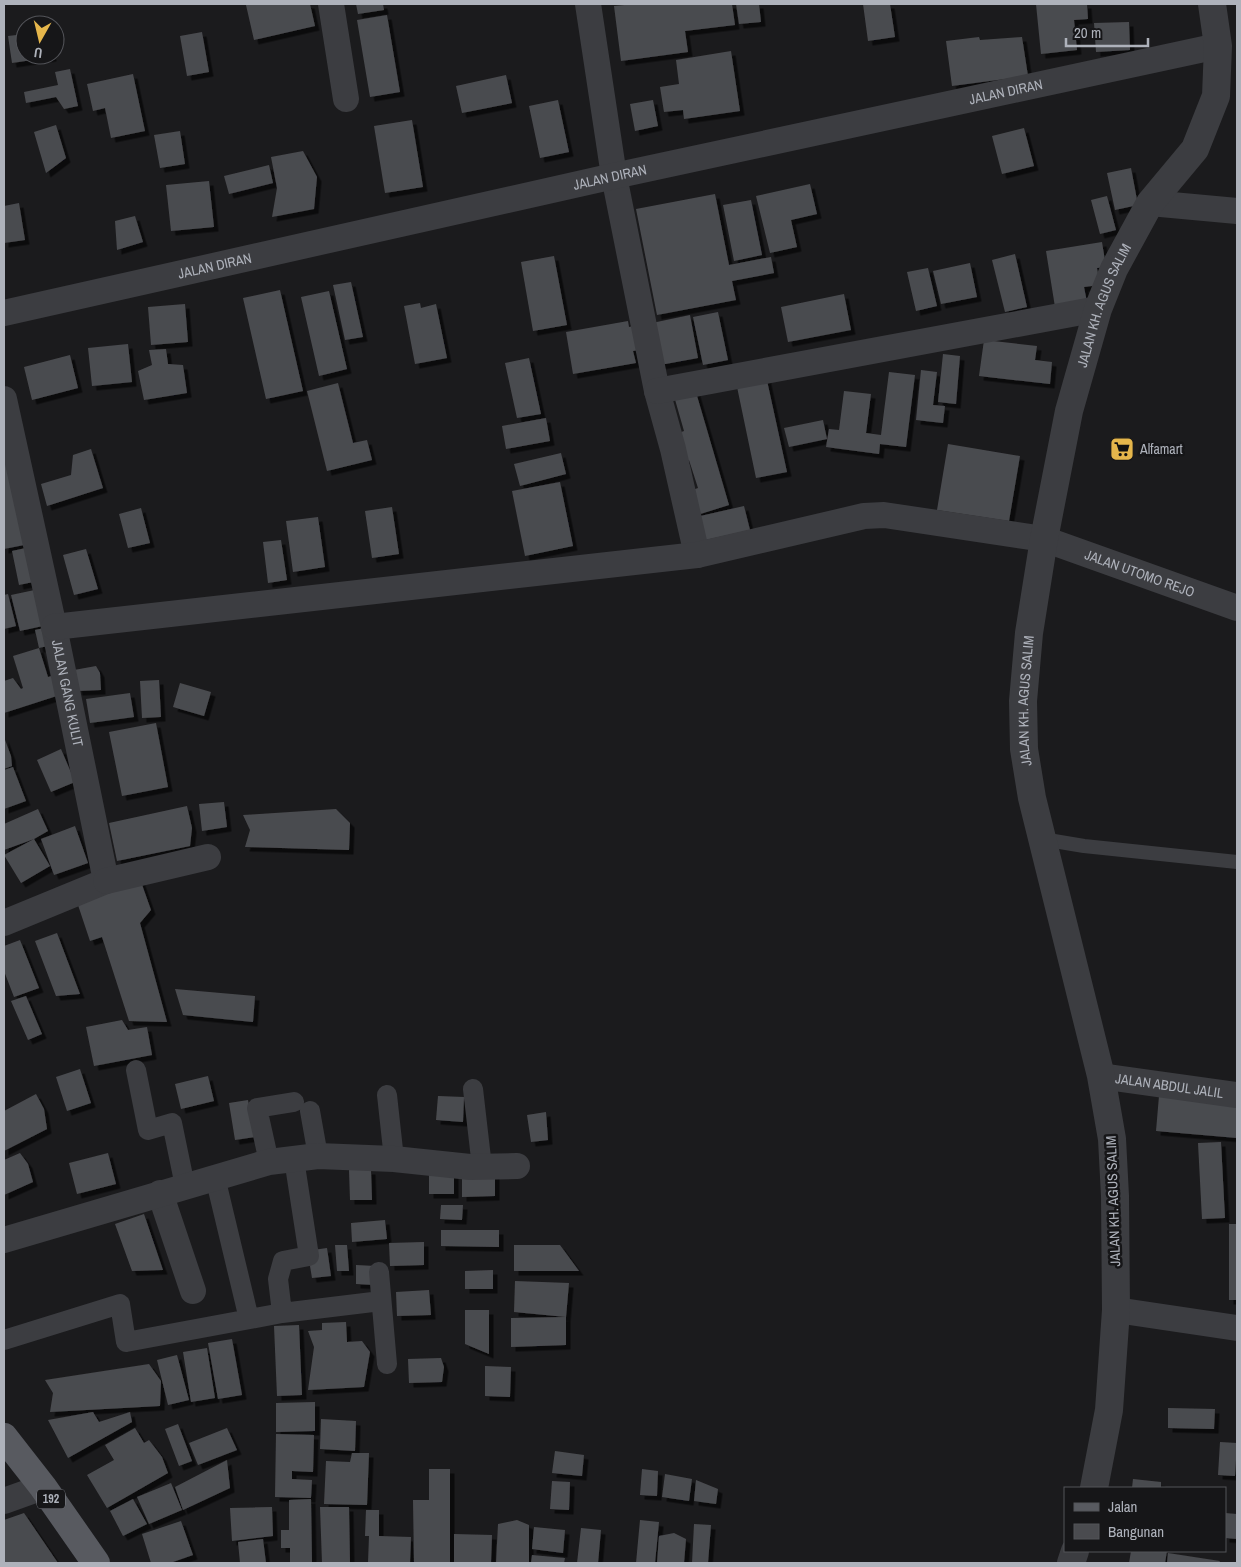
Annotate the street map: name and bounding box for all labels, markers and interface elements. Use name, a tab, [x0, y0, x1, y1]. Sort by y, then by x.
north arrow	[15, 15, 65, 65]
scale bar	[1066, 15, 1148, 47]
text: 20 m	[1074, 22, 1101, 43]
text: U	[33, 43, 44, 62]
street label: JALAN DIRAN	[967, 75, 1044, 108]
street label: JALAN DIRAN	[571, 160, 648, 194]
street label: JALAN KH. AGUS SALIM	[1073, 240, 1135, 369]
street label: JALAN DIRAN	[176, 249, 253, 283]
supermarket icon: Alfamart	[1109, 436, 1135, 462]
place label: Alfamart	[1139, 440, 1183, 458]
street label: JALAN UTOMO REJO	[1082, 545, 1197, 601]
street label: JALAN KH. AGUS SALIM	[1014, 635, 1038, 768]
street label: JALAN GANG KULIT	[48, 638, 87, 748]
street label: JALAN ABDUL JALIL	[1114, 1069, 1225, 1102]
street label: JALAN KH. AGUS SALIM	[1102, 1135, 1124, 1267]
legend	[1064, 1487, 1226, 1552]
road number: 192	[37, 1490, 65, 1508]
text: Jalan	[1108, 1496, 1137, 1517]
text: Bangunan	[1108, 1521, 1164, 1542]

